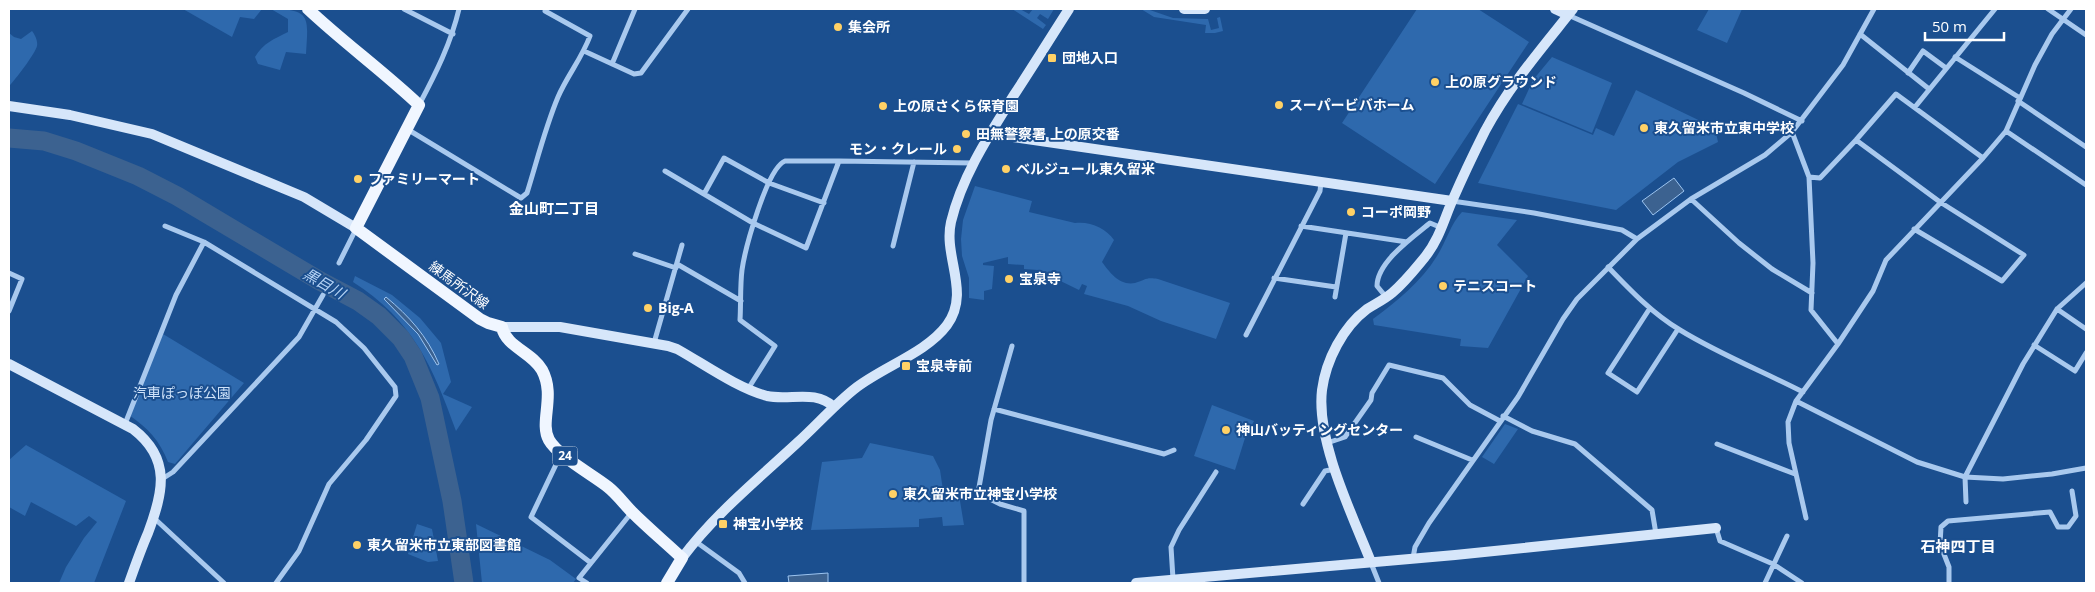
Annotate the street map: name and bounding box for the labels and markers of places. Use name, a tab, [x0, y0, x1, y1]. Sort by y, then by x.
place label: 集会所	[848, 17, 890, 36]
marker: 集会所	[832, 21, 844, 33]
place label: 団地入口	[1062, 48, 1118, 67]
marker: 団地入口	[1046, 52, 1058, 64]
place label: 上の原グラウンド	[1445, 72, 1557, 91]
marker: 上の原グラウンド	[1429, 76, 1441, 88]
place label: スーパービバホーム	[1289, 95, 1414, 114]
place label: 上の原さくら保育園	[893, 96, 1019, 115]
marker: スーパービバホーム	[1273, 99, 1285, 111]
marker: 上の原さくら保育園	[877, 100, 889, 112]
place label: 東久留米市立東中学校	[1654, 118, 1794, 137]
marker: 東久留米市立東中学校	[1638, 122, 1650, 134]
place label: 田無警察署 上の原交番	[976, 124, 1120, 143]
marker: 田無警察署 上の原交番	[960, 128, 972, 140]
place label: モン・クレール	[849, 139, 947, 158]
marker: モン・クレール	[951, 143, 963, 155]
place label: ベルジュール東久留米	[1016, 159, 1155, 178]
marker: ベルジュール東久留米	[1000, 163, 1012, 175]
place label: ファミリーマート	[368, 169, 480, 188]
marker: ファミリーマート	[352, 173, 364, 185]
place label: コーポ岡野	[1361, 202, 1431, 221]
marker: コーポ岡野	[1345, 206, 1357, 218]
place label: 宝泉寺	[1019, 269, 1061, 288]
marker: 宝泉寺	[1003, 273, 1015, 285]
place label: テニスコート	[1453, 276, 1537, 295]
marker: テニスコート	[1437, 280, 1449, 292]
place label: Big-A	[658, 298, 694, 317]
marker: Big-A	[642, 302, 654, 314]
place label: 宝泉寺前	[916, 356, 972, 375]
marker: 宝泉寺前	[900, 360, 912, 372]
place label: 神山バッティングセンター	[1236, 420, 1403, 439]
marker: 神山バッティングセンター	[1220, 424, 1232, 436]
place label: 東久留米市立神宝小学校	[903, 484, 1057, 503]
marker: 東久留米市立神宝小学校	[887, 488, 899, 500]
place label: 神宝小学校	[733, 514, 803, 533]
marker: 神宝小学校	[717, 518, 729, 530]
place label: 東久留米市立東部図書館	[367, 535, 521, 554]
marker: 東久留米市立東部図書館	[351, 539, 363, 551]

